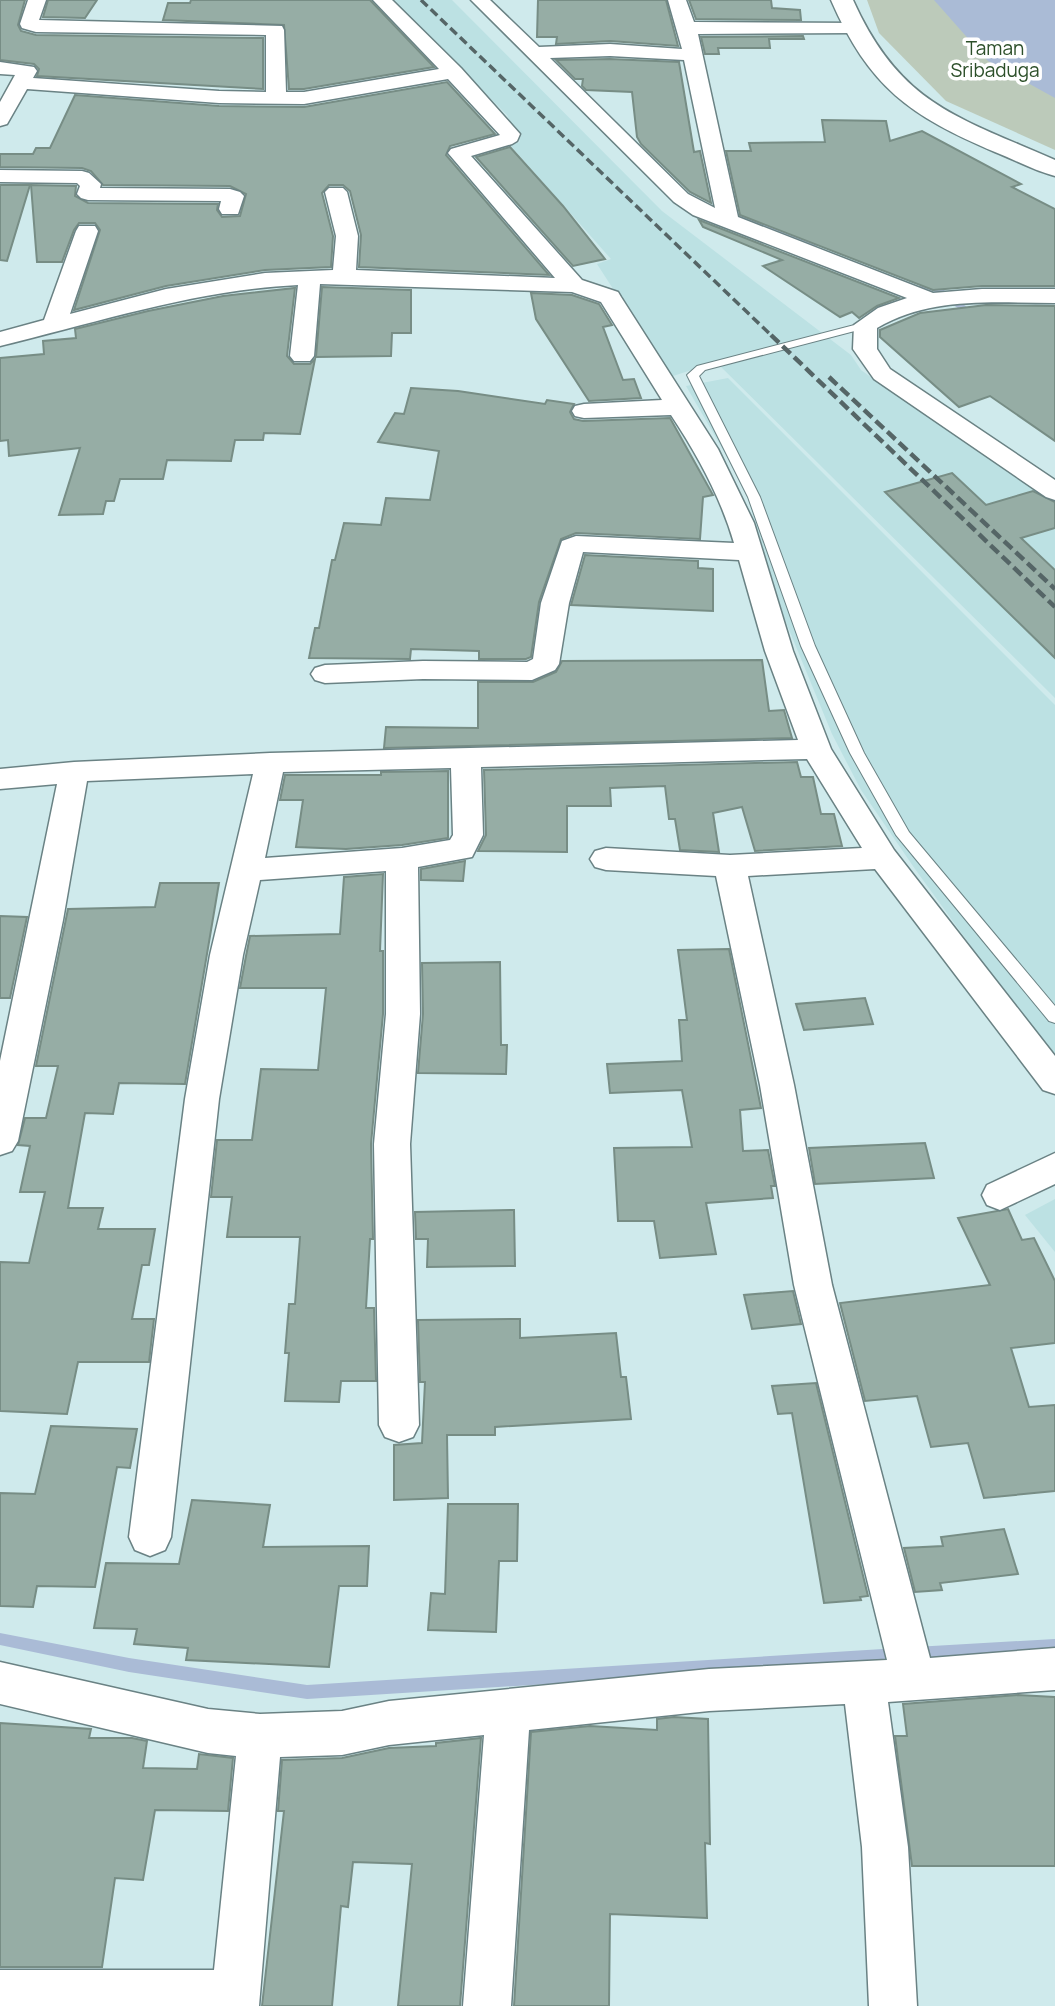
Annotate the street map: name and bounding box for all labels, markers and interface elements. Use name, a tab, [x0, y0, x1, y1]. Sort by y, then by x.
park label: Taman Sribaduga	[950, 35, 1040, 83]

